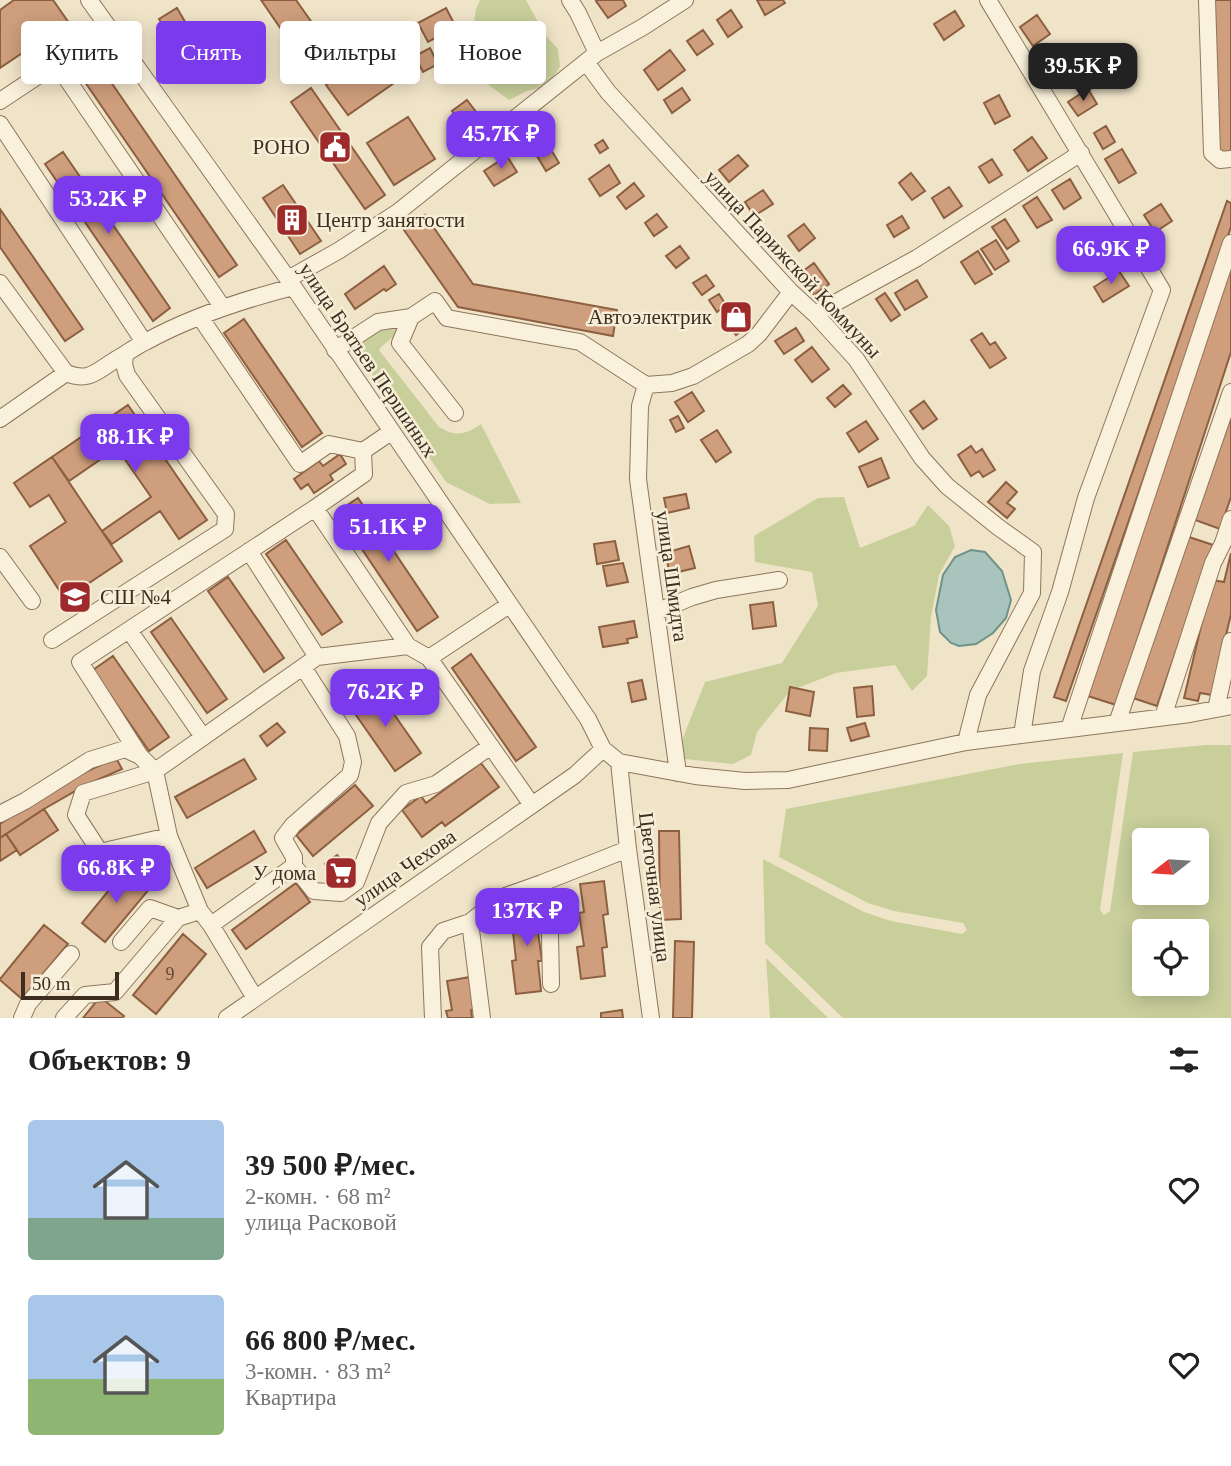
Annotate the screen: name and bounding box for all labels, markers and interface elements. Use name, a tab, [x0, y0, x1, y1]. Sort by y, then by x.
chip: Купить	[21, 21, 142, 84]
chip: Снять	[156, 21, 266, 84]
chip: Фильтры	[280, 21, 420, 84]
chip: Новое	[434, 21, 546, 84]
pin: 39.5K ₽	[1018, 43, 1148, 103]
text: 39.5K ₽	[1044, 53, 1122, 78]
pin: 45.7K ₽	[436, 111, 566, 171]
text: 45.7K ₽	[462, 121, 540, 146]
public building icon: РОНО	[316, 128, 354, 166]
place label: РОНО	[253, 135, 310, 159]
street label: улица Парижской Коммуны	[700, 165, 886, 363]
pin: 53.2K ₽	[43, 176, 173, 236]
text: 53.2K ₽	[69, 186, 147, 211]
building icon: Центр занятости	[273, 201, 311, 239]
place label: Центр занятости	[316, 208, 465, 232]
pin: 66.9K ₽	[1046, 226, 1176, 286]
text: 66.9K ₽	[1072, 236, 1150, 261]
street label: улица Братьев Першиных	[294, 258, 443, 462]
shop icon: Автоэлектрик	[717, 298, 755, 336]
place label: Автоэлектрик	[588, 305, 713, 329]
pin: 88.1K ₽	[70, 414, 200, 474]
text: 88.1K ₽	[96, 424, 174, 449]
pin: 51.1K ₽	[323, 504, 453, 564]
street label: улица Шмидта	[651, 509, 693, 644]
text: 51.1K ₽	[349, 514, 427, 539]
school or university icon: СШ №4	[56, 578, 94, 616]
place label: СШ №4	[100, 585, 171, 609]
pin: 76.2K ₽	[320, 670, 450, 729]
text: 76.2K ₽	[346, 679, 424, 704]
street label: Цветочная улица	[634, 811, 676, 964]
street label: улица Чехова	[349, 824, 461, 912]
north arrow	[1132, 828, 1209, 905]
map controls	[1132, 828, 1209, 996]
pin: 66.8K ₽	[51, 846, 181, 905]
supermarket icon: У дома	[322, 854, 360, 892]
text: 66.8K ₽	[77, 855, 155, 880]
place label: У дома	[253, 861, 317, 885]
pin: 137K ₽	[470, 888, 584, 948]
text: 137K ₽	[491, 898, 563, 923]
button: locate	[1132, 919, 1209, 996]
house number: 9	[166, 964, 175, 984]
scale bar	[21, 969, 119, 1001]
text: 50 m	[32, 973, 71, 994]
icon: filters	[1165, 1041, 1203, 1079]
text: Объектов: 9	[28, 1043, 191, 1076]
icon: home	[84, 1148, 168, 1232]
text: 39 500 ₽/мес.	[245, 1148, 416, 1181]
icon: heart	[1165, 1171, 1203, 1209]
text: 2-комн. · 68 m²	[245, 1184, 391, 1209]
text: улица Расковой	[245, 1210, 397, 1235]
icon: home	[84, 1323, 168, 1407]
text: 66 800 ₽/мес.	[245, 1323, 416, 1356]
icon: heart	[1165, 1346, 1203, 1384]
text: 3-комн. · 83 m²	[245, 1359, 391, 1384]
text: Квартира	[245, 1385, 336, 1410]

